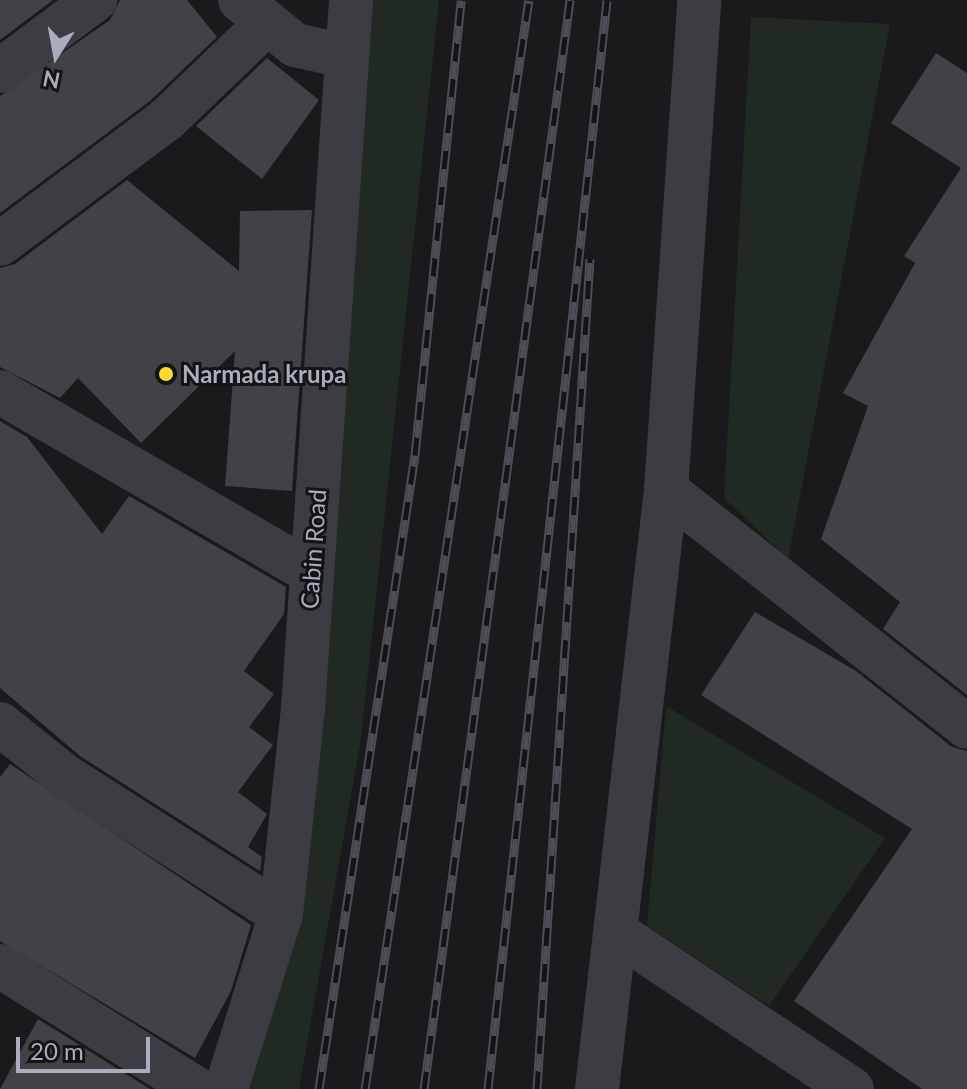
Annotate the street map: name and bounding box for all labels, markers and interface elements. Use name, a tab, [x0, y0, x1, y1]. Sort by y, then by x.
north arrow	[16, 16, 96, 96]
text: N	[40, 65, 62, 95]
place label: Narmada krupa	[182, 360, 346, 388]
marker: Narmada krupa	[157, 365, 175, 383]
street label: Cabin Road	[294, 488, 332, 610]
scale bar	[20, 1021, 154, 1071]
text: 20 m	[30, 1036, 84, 1065]

